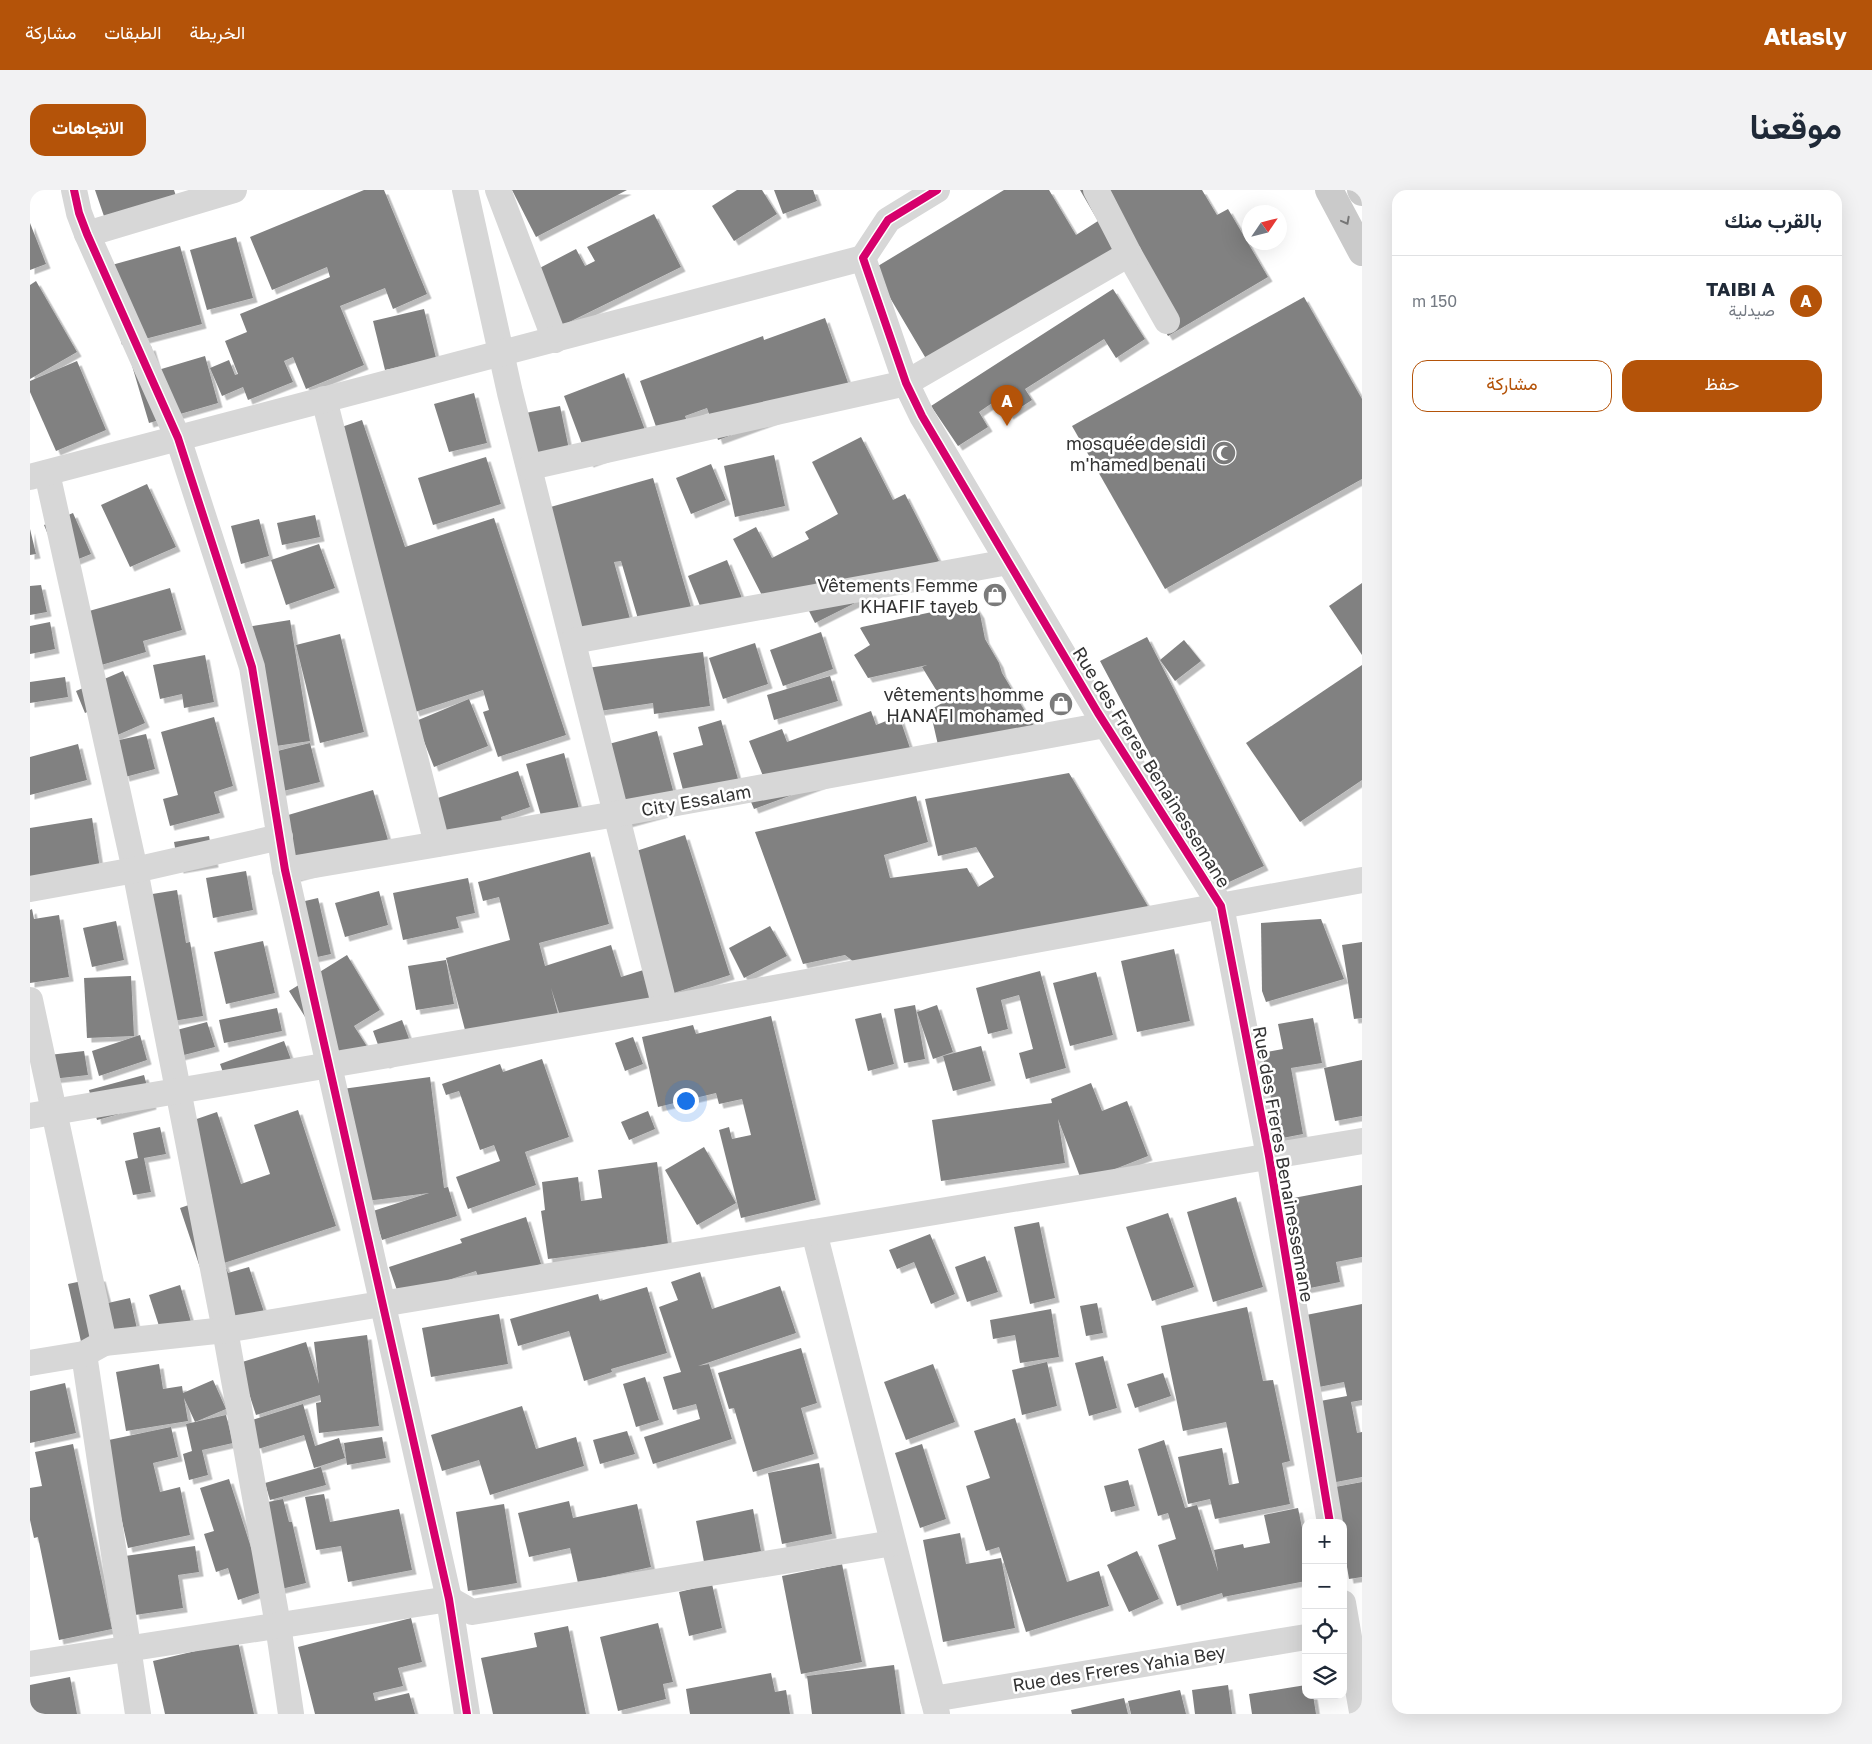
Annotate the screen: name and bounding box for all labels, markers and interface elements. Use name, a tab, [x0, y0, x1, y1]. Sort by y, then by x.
text: مشاركة	[25, 21, 76, 43]
text: الطبقات	[104, 21, 161, 43]
text: الخريطة	[189, 21, 245, 43]
text: Atlasly	[1764, 21, 1847, 50]
button: الاتجاهات	[30, 104, 146, 156]
text: موقعنا	[1749, 105, 1842, 147]
north arrow	[1242, 205, 1287, 250]
text: بالقرب منك	[1725, 207, 1822, 233]
one-way arrow	[1340, 216, 1350, 225]
text: TAIBI A	[1706, 277, 1775, 300]
text: 150 m	[1412, 291, 1457, 311]
text: A	[1800, 291, 1812, 311]
text: صيدلية	[1729, 300, 1775, 320]
button: مشاركة	[1412, 360, 1612, 412]
button: حفظ	[1622, 360, 1822, 412]
pin: A	[991, 385, 1023, 426]
place label: mosquée de sidi m'hamed benali	[1066, 432, 1206, 475]
mosque icon: mosquée de sidi m'hamed benali	[1211, 440, 1237, 466]
place label: Vêtements Femme KHAFIF tayeb	[817, 574, 978, 617]
shop icon: Vêtements Femme KHAFIF tayeb	[982, 582, 1008, 608]
street label: Rue des Freres Benainessemane	[1069, 643, 1235, 891]
place label: vêtements homme HANAFI mohamed	[884, 683, 1044, 726]
shop icon: vêtements homme HANAFI mohamed	[1048, 691, 1074, 717]
street label: City Essalam	[639, 780, 753, 820]
street label: Rue des Freres Benainessemane	[1249, 1024, 1319, 1304]
your location	[673, 1088, 699, 1114]
map controls	[1302, 1519, 1347, 1699]
button: +	[1302, 1519, 1347, 1564]
button: −	[1302, 1564, 1347, 1609]
button: locate	[1302, 1609, 1347, 1654]
street label: Rue des Freres Yahia Bey	[1011, 1640, 1227, 1696]
button: layers	[1302, 1654, 1347, 1699]

